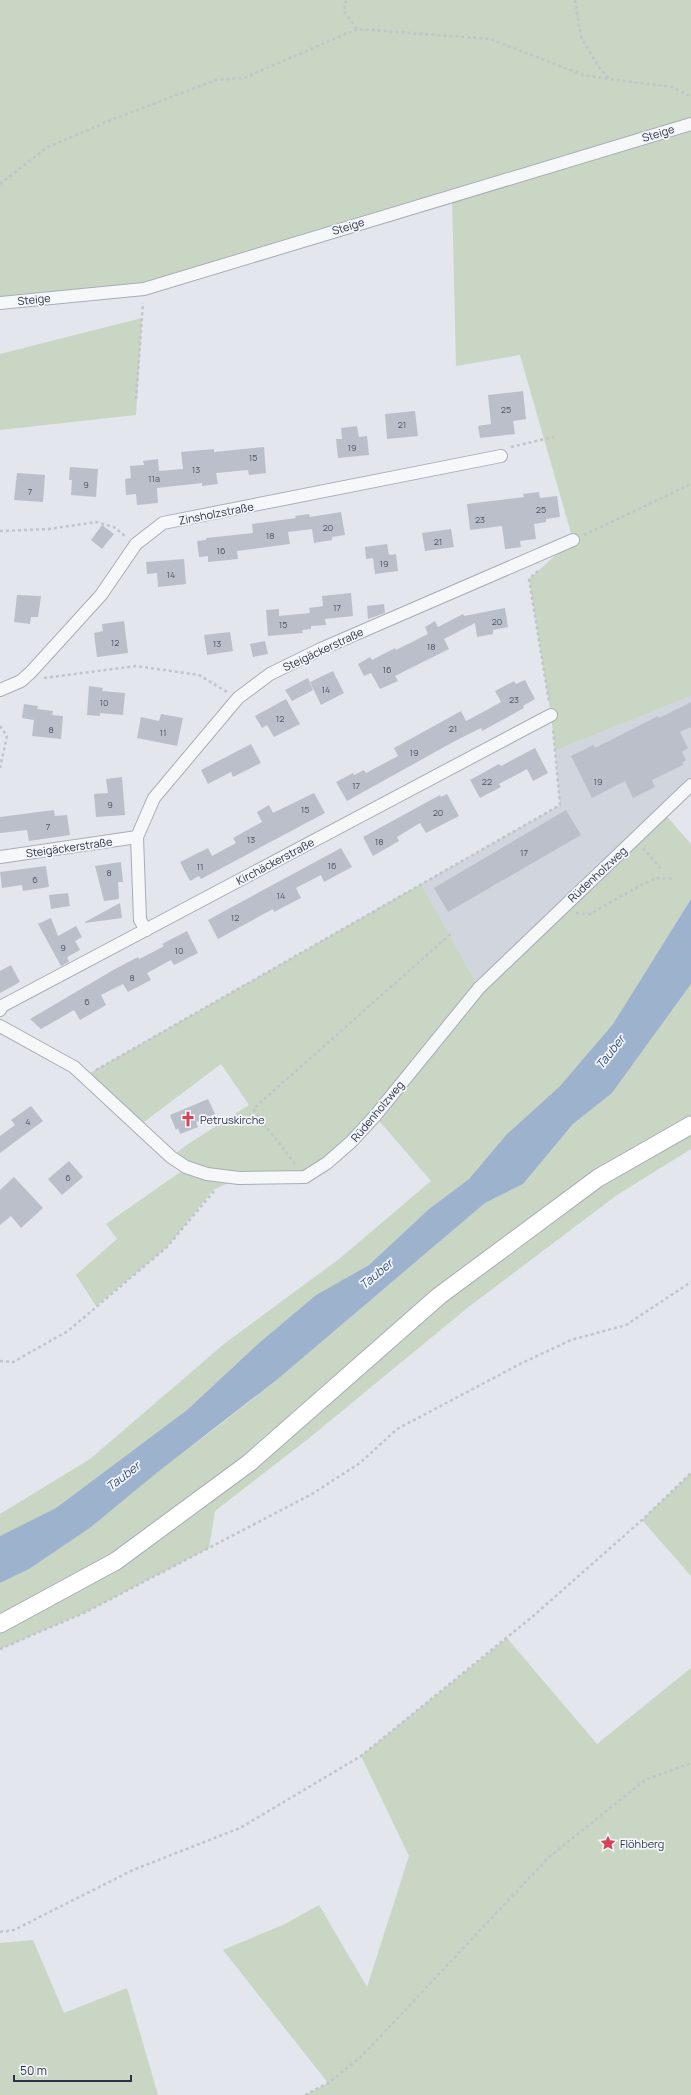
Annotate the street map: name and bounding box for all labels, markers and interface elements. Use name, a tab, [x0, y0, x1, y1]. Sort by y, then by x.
street label: Steige	[640, 121, 676, 145]
street label: Steige	[330, 214, 366, 238]
street label: Steige	[17, 290, 52, 308]
house number: 25	[501, 403, 511, 416]
house number: 21	[398, 418, 406, 431]
house number: 19	[347, 441, 357, 454]
house number: 15	[249, 451, 257, 464]
house number: 13	[192, 463, 200, 476]
house number: 11a	[148, 472, 160, 485]
house number: 9	[83, 478, 89, 491]
house number: 7	[28, 485, 33, 498]
street label: Zinsholzstraße	[177, 498, 255, 528]
house number: 25	[536, 503, 546, 516]
house number: 23	[475, 513, 485, 526]
house number: 20	[323, 521, 333, 534]
house number: 18	[266, 529, 274, 542]
house number: 21	[434, 535, 442, 548]
house number: 16	[216, 544, 226, 557]
house number: 19	[379, 557, 389, 570]
house number: 14	[167, 568, 175, 581]
house number: 17	[333, 601, 341, 614]
house number: 20	[492, 615, 502, 628]
house number: 15	[279, 618, 287, 631]
street label: Steigäckerstraße	[280, 624, 366, 674]
house number: 12	[111, 636, 119, 649]
house number: 13	[213, 637, 221, 650]
house number: 18	[427, 640, 435, 653]
house number: 16	[382, 663, 392, 676]
house number: 14	[322, 683, 330, 696]
house number: 23	[509, 693, 519, 706]
house number: 10	[100, 696, 109, 709]
house number: 12	[276, 712, 284, 725]
house number: 21	[449, 722, 457, 735]
house number: 8	[48, 723, 54, 736]
house number: 11	[159, 726, 167, 739]
house number: 19	[409, 746, 419, 759]
house number: 22	[482, 775, 492, 788]
house number: 19	[593, 775, 603, 788]
house number: 17	[352, 779, 360, 792]
house number: 9	[107, 798, 113, 811]
house number: 15	[301, 803, 309, 816]
house number: 20	[433, 806, 443, 819]
house number: 7	[46, 820, 51, 833]
street label: Steigäckerstraße	[25, 833, 114, 860]
house number: 13	[247, 833, 255, 846]
street label: Kirchäckerstraße	[233, 834, 317, 888]
house number: 18	[375, 835, 383, 848]
street label: Rüdenholzweg	[564, 843, 630, 905]
house number: 17	[520, 846, 528, 859]
house number: 16	[327, 859, 337, 872]
house number: 11	[196, 860, 204, 873]
house number: 8	[106, 866, 112, 879]
house number: 6	[32, 873, 38, 886]
house number: 14	[277, 889, 285, 902]
house number: 12	[231, 911, 239, 924]
house number: 9	[60, 941, 66, 954]
house number: 10	[175, 944, 184, 957]
house number: 8	[129, 971, 135, 984]
house number: 6	[84, 995, 90, 1008]
water label: Tauber	[591, 1030, 630, 1072]
street label: Rüdenholzweg	[347, 1077, 407, 1145]
church icon: Petruskirche	[179, 1110, 197, 1128]
place label: Petruskirche	[200, 1112, 265, 1127]
house number: 4	[25, 1115, 31, 1128]
house number: 6	[65, 1171, 71, 1184]
water label: Tauber	[356, 1254, 398, 1293]
water label: Tauber	[103, 1456, 145, 1495]
place icon: Flöhberg	[599, 1834, 617, 1852]
place label: Flöhberg	[620, 1836, 664, 1851]
scale bar	[14, 2057, 131, 2083]
text: 50 m	[20, 2062, 47, 2079]

